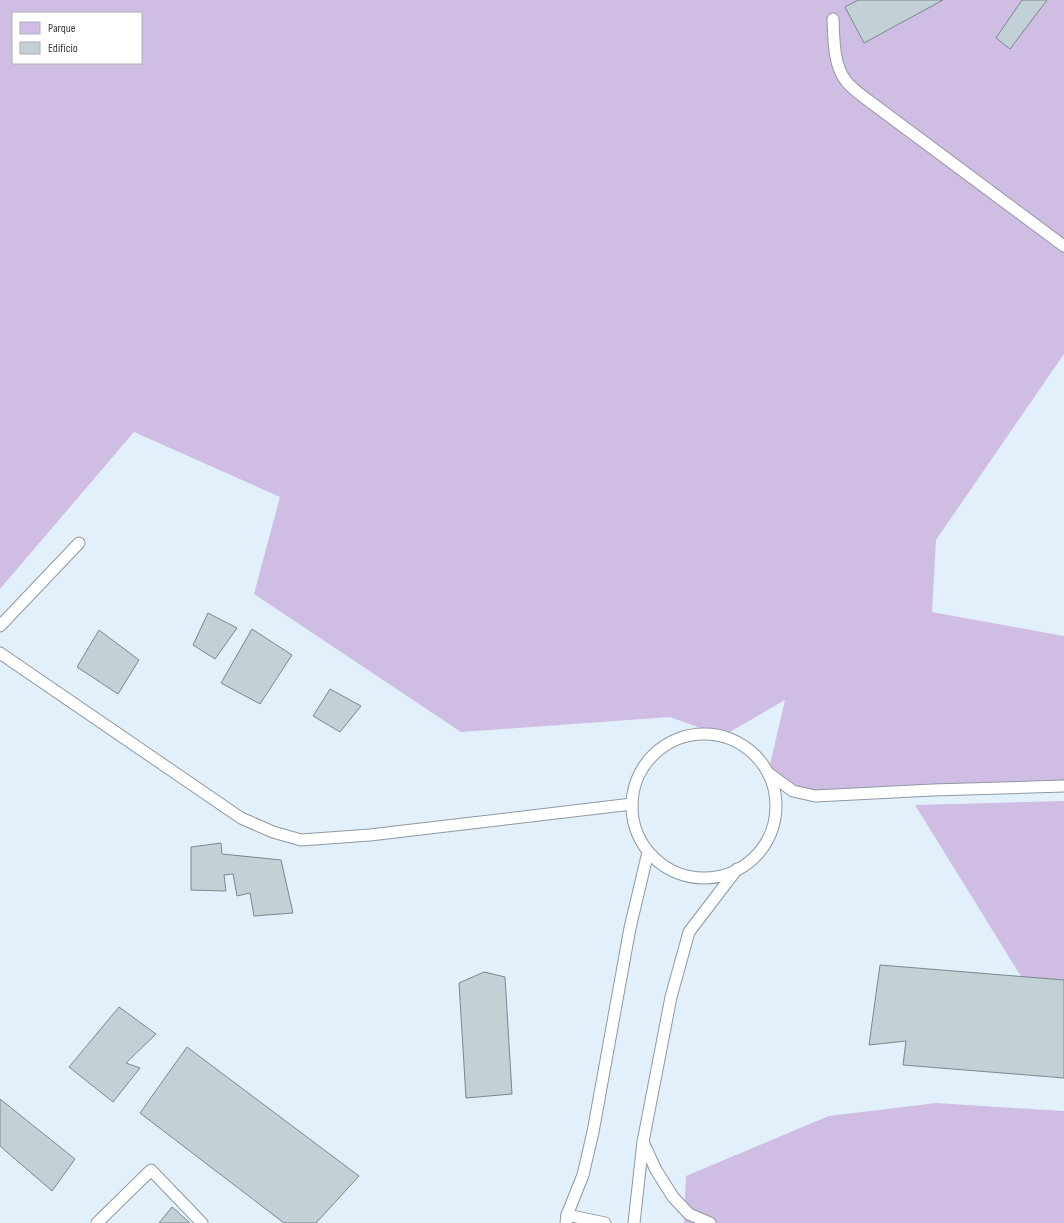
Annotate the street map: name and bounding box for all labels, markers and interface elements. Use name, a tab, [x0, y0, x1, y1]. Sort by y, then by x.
legend	[12, 12, 142, 64]
text: Parque	[48, 21, 76, 36]
text: Edifício	[48, 41, 78, 56]

